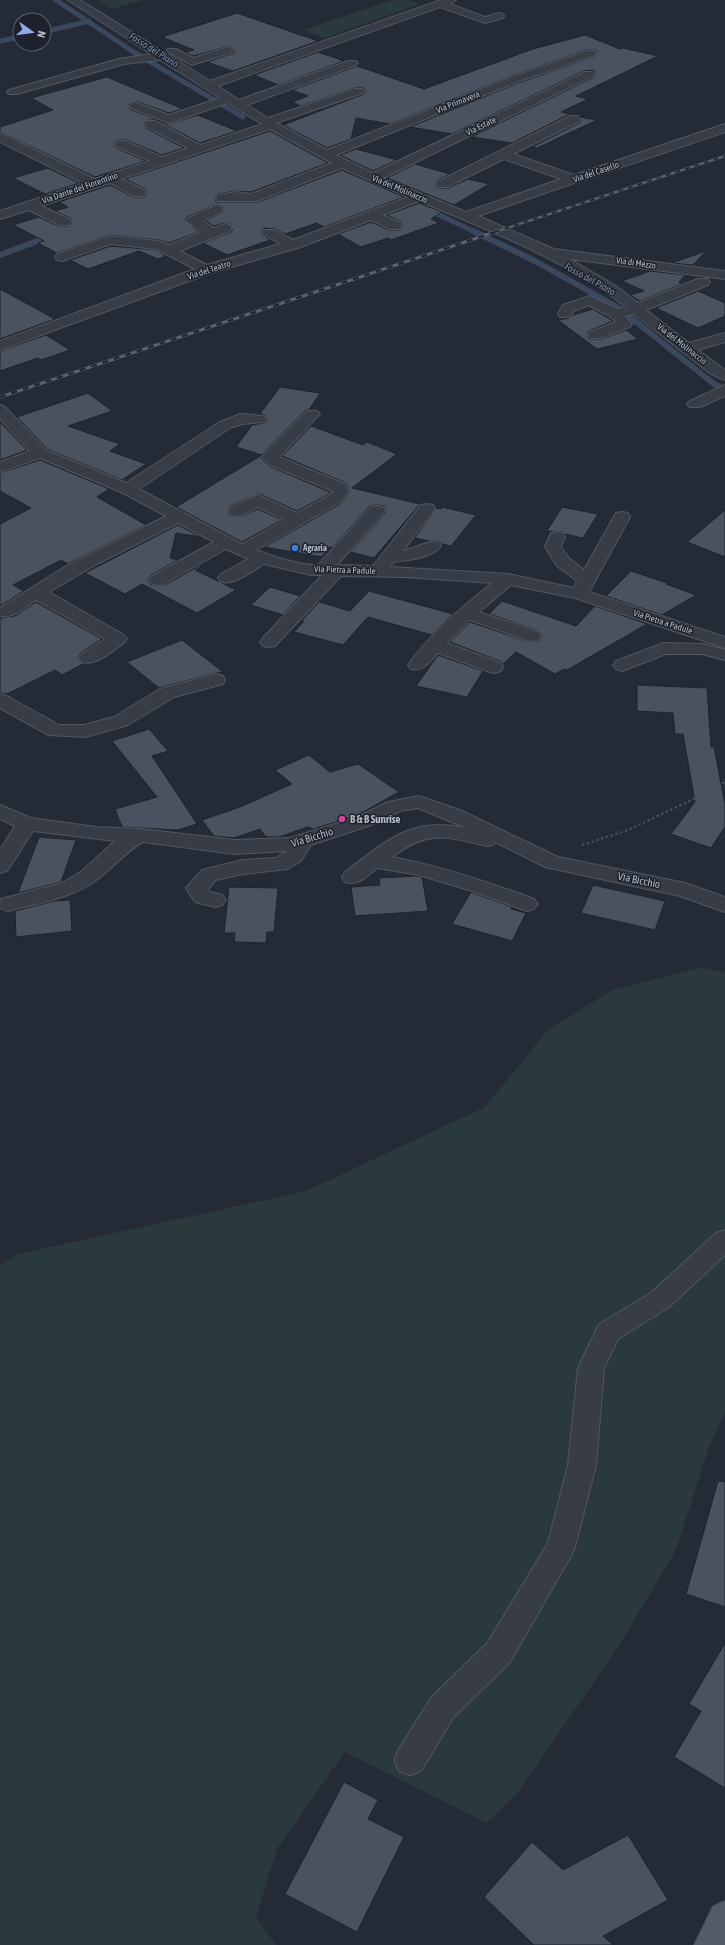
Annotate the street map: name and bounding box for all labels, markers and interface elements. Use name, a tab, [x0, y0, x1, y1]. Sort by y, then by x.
north arrow	[12, 12, 52, 52]
text: N	[35, 30, 48, 39]
water label: Fosso del Piano	[127, 30, 181, 70]
street label: Via Primavera	[435, 89, 481, 115]
street label: Via Estate	[464, 114, 498, 138]
street label: Via del Casello	[572, 159, 620, 185]
street label: Via Dante del Fiorentino	[41, 170, 119, 206]
street label: Via del Molinaccio	[370, 173, 430, 205]
street label: Via di Mezzo	[615, 255, 657, 271]
street label: Via del Teatro	[186, 258, 232, 282]
water label: Fosso del Piano	[563, 261, 617, 298]
street label: Via del Molinaccio	[655, 322, 709, 366]
marker: Agraria	[290, 543, 300, 553]
place label: Agraria	[302, 543, 327, 553]
street label: Via Pietra a Padule	[314, 564, 376, 576]
street label: Via Pietra a Padule	[632, 608, 694, 636]
place label: B & B Sunrise	[350, 813, 401, 825]
marker: B & B Sunrise	[337, 814, 347, 824]
street label: Via Bicchio	[289, 825, 335, 849]
street label: Via Bicchio	[616, 870, 662, 890]

